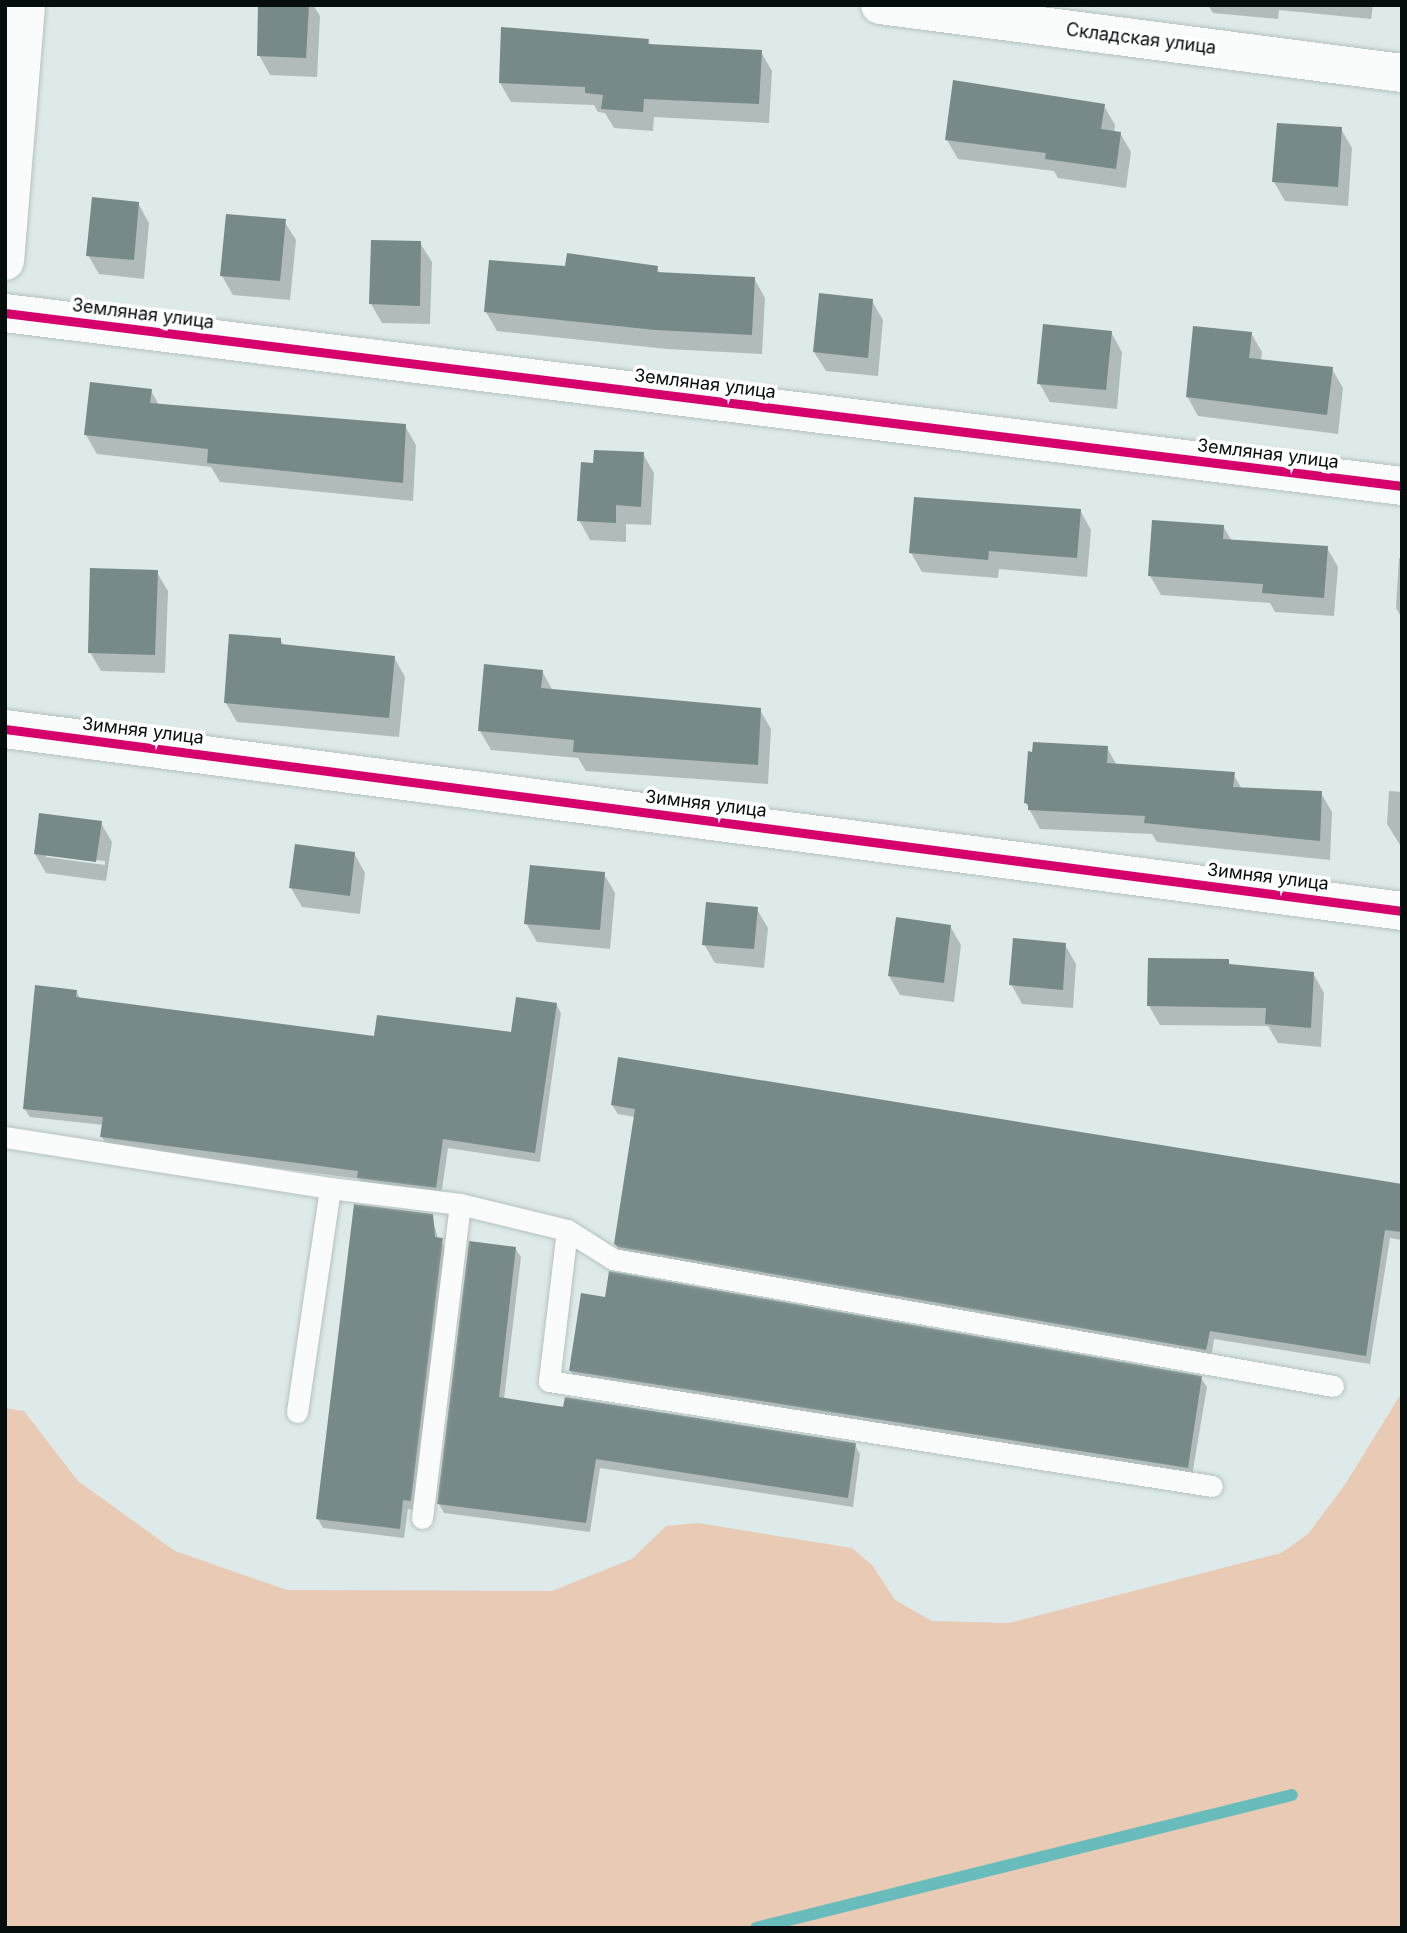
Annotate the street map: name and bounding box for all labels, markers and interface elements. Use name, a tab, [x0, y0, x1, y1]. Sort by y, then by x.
street label: Складская улица	[1065, 19, 1217, 59]
street label: Земляная улица	[71, 295, 215, 333]
street label: Земляная улица	[633, 365, 777, 403]
street label: Земляная улица	[1196, 435, 1340, 473]
street label: Зимняя улица	[81, 713, 205, 749]
street label: Зимняя улица	[644, 786, 768, 822]
street label: Зимняя улица	[1206, 859, 1330, 895]

